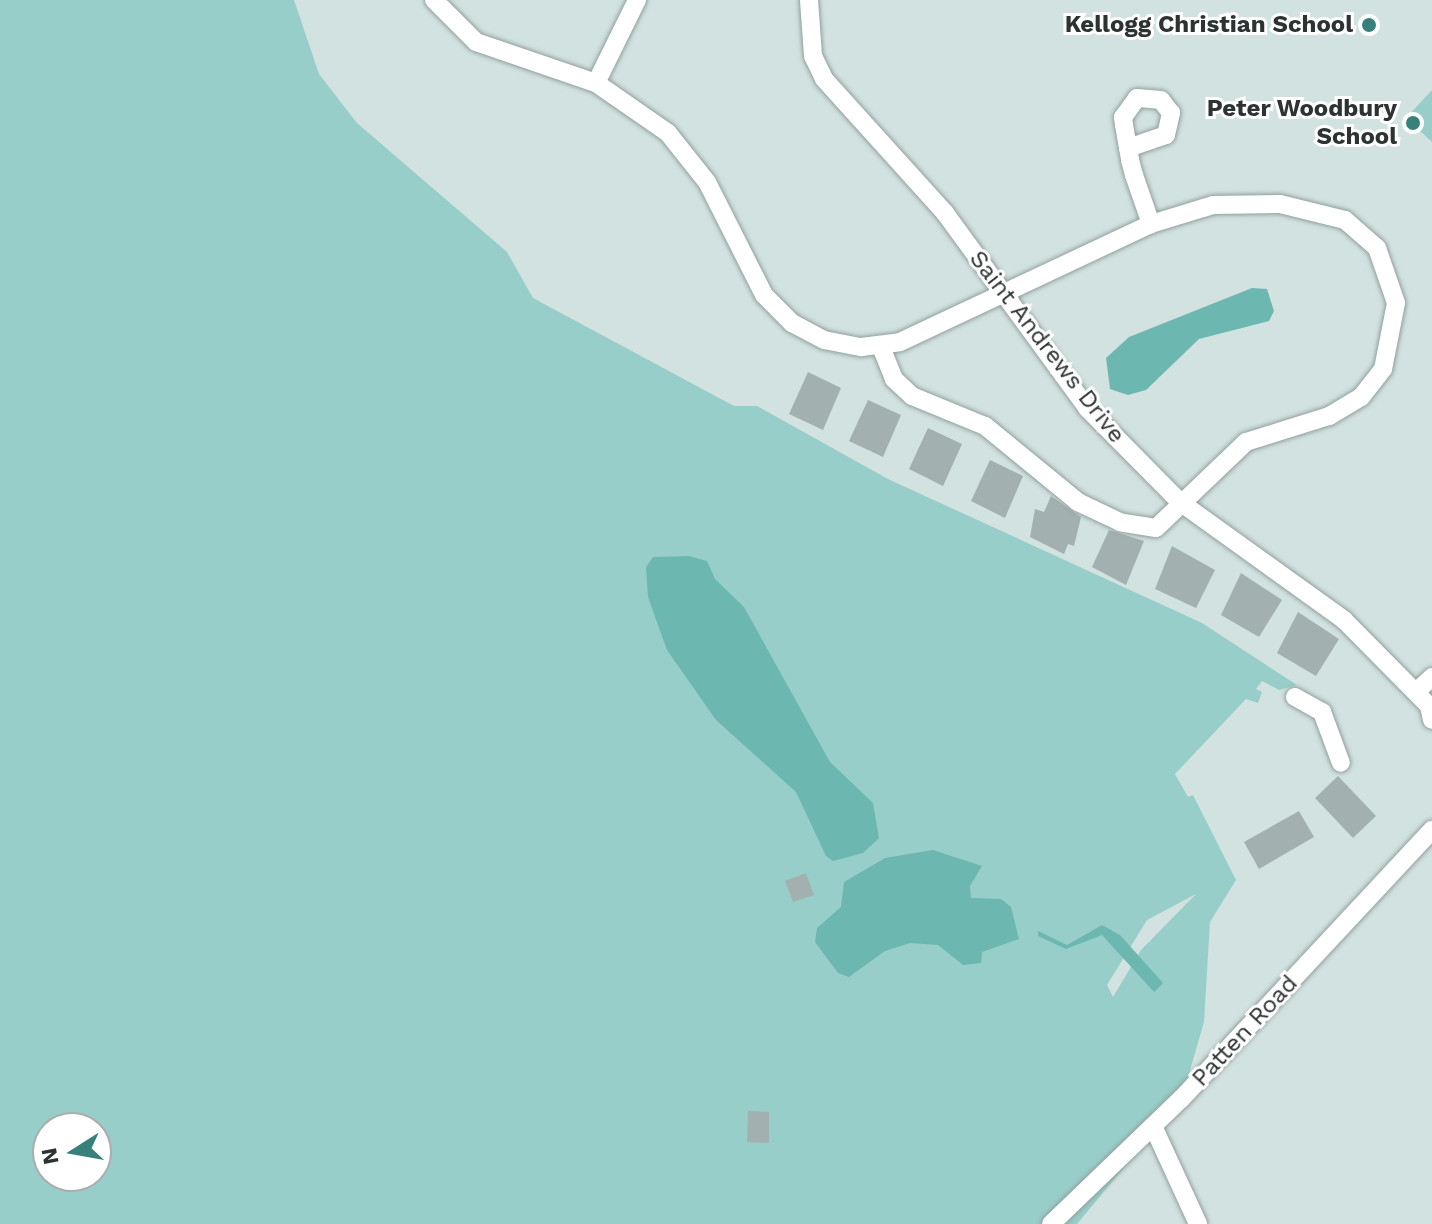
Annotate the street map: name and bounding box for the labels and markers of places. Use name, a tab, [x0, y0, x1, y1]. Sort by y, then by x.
place label: Kellogg Christian School	[1065, 11, 1353, 39]
marker: Kellogg Christian School	[1360, 16, 1378, 34]
place label: Peter Woodbury School	[1206, 95, 1397, 151]
marker: Peter Woodbury School	[1404, 114, 1422, 132]

